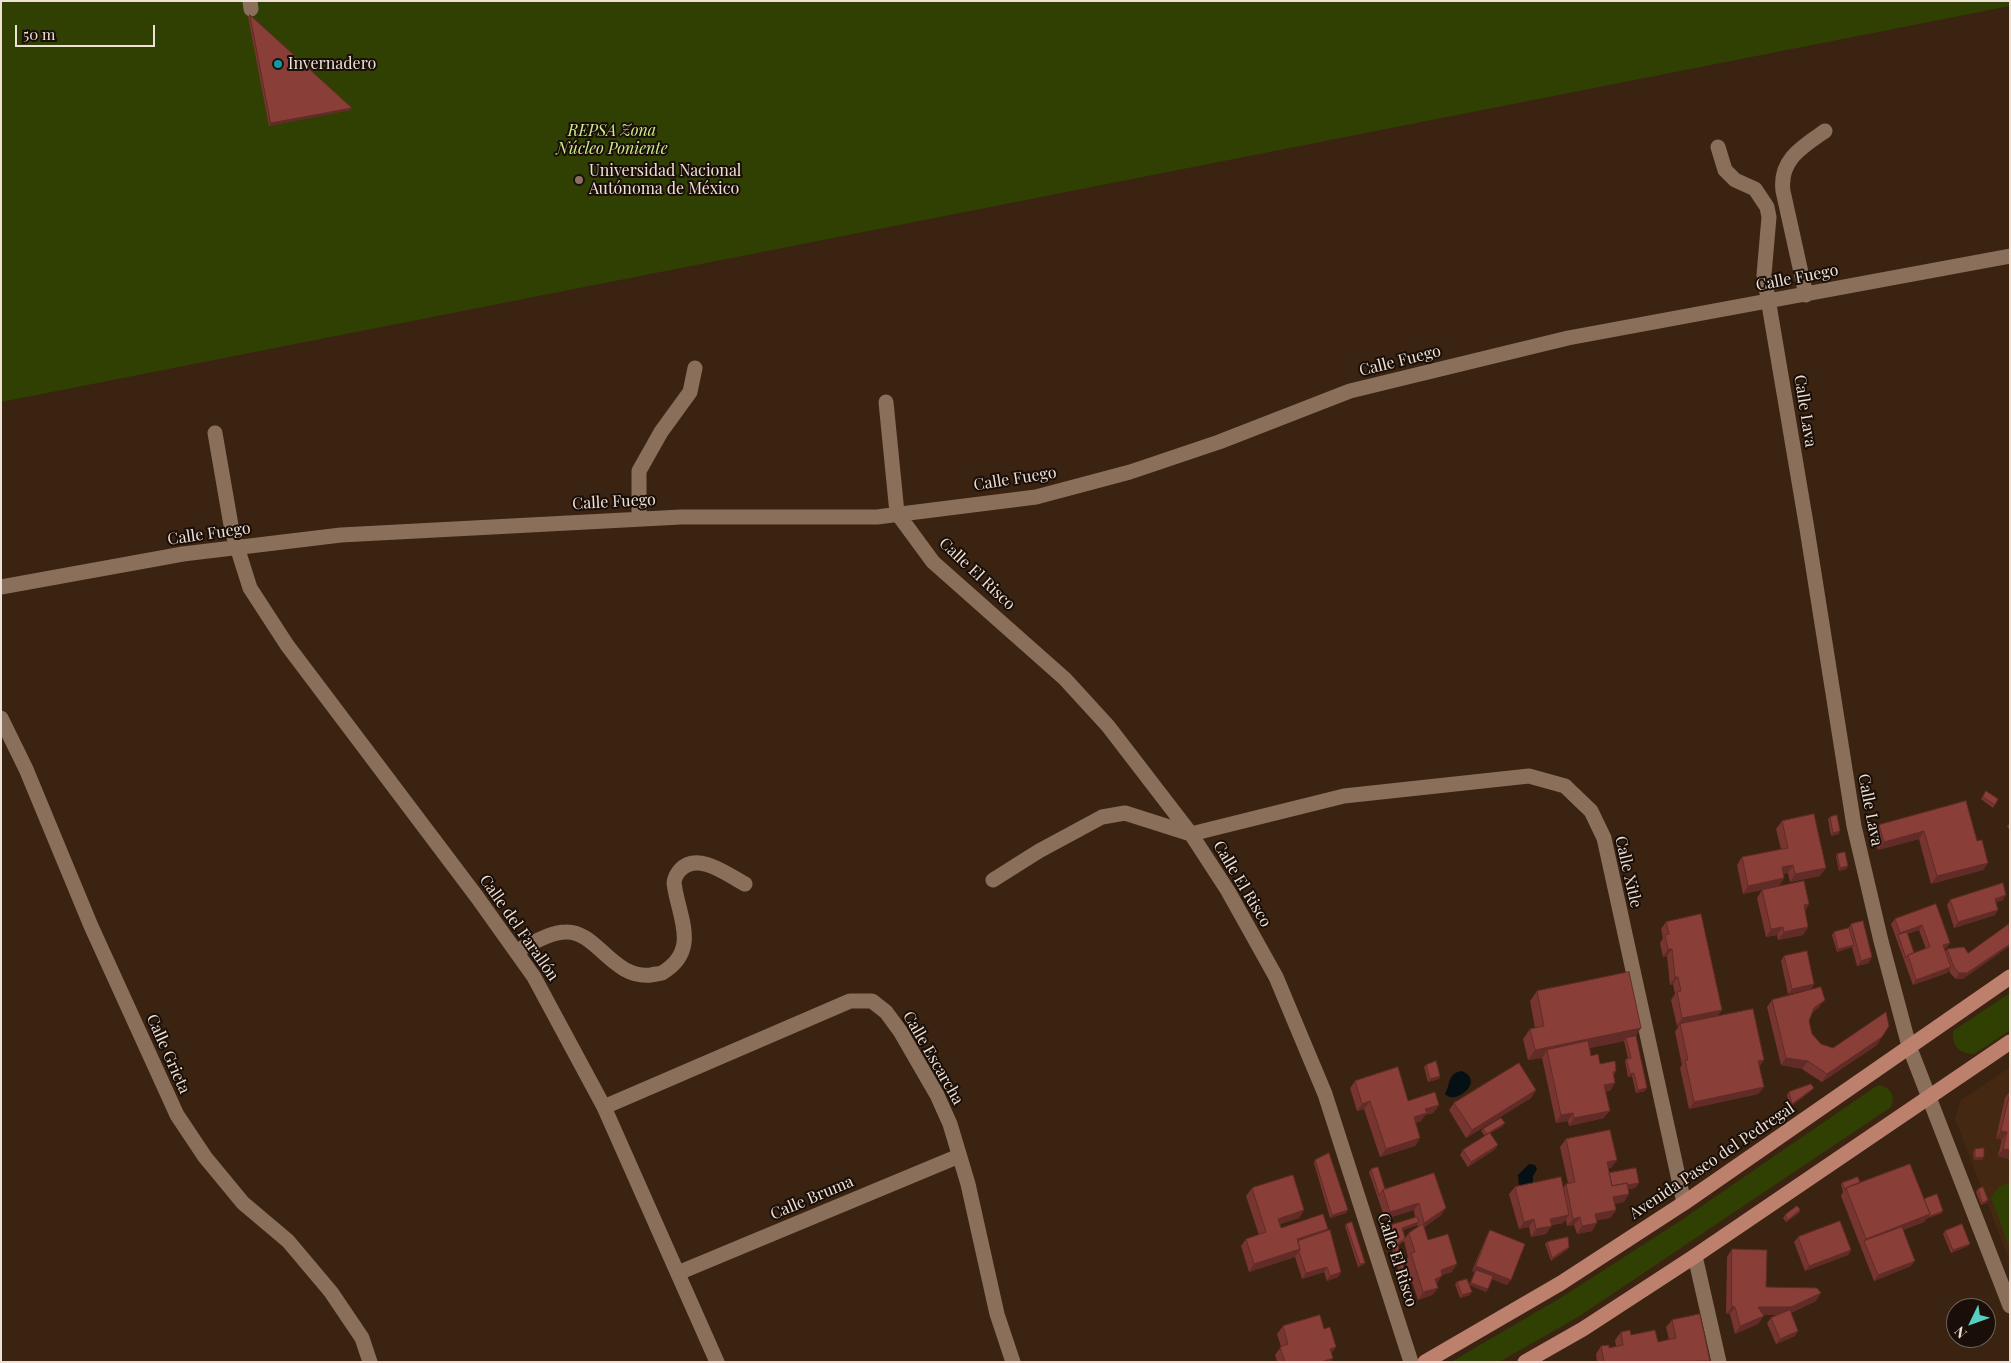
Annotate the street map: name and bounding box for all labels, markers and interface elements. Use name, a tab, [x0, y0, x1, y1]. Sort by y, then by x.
scale bar	[18, 15, 158, 47]
text: 50 m	[23, 24, 55, 44]
place label: Invernadero	[288, 54, 376, 74]
marker: Invernadero	[272, 58, 284, 70]
park label: REPSA Zona Núcleo Poniente	[556, 121, 668, 159]
place label: Universidad Nacional Autónoma de México	[589, 161, 741, 199]
marker: Universidad Nacional Autónoma de México	[573, 174, 585, 186]
street label: Calle Fuego	[1754, 261, 1840, 295]
street label: Calle Fuego	[1357, 342, 1443, 380]
street label: Calle Lava	[1790, 373, 1820, 449]
street label: Calle Fuego	[972, 463, 1058, 495]
street label: Calle Fuego	[572, 490, 656, 514]
street label: Calle Fuego	[166, 519, 252, 549]
street label: Calle El Risco	[935, 534, 1019, 614]
street label: Calle Lava	[1854, 772, 1886, 848]
street label: Calle Xitle	[1610, 834, 1646, 910]
street label: Calle El Risco	[1209, 837, 1275, 931]
street label: Calle del Farallón	[475, 871, 563, 985]
street label: Calle Escarcha	[899, 1008, 967, 1108]
street label: Calle Grieta	[142, 1011, 194, 1097]
street label: Avenida Paseo del Pedregal	[1626, 1099, 1798, 1223]
street label: Calle Bruma	[768, 1172, 856, 1224]
street label: Calle El Risco	[1373, 1211, 1421, 1309]
north arrow	[1946, 1298, 1996, 1348]
text: N	[1950, 1323, 1971, 1343]

